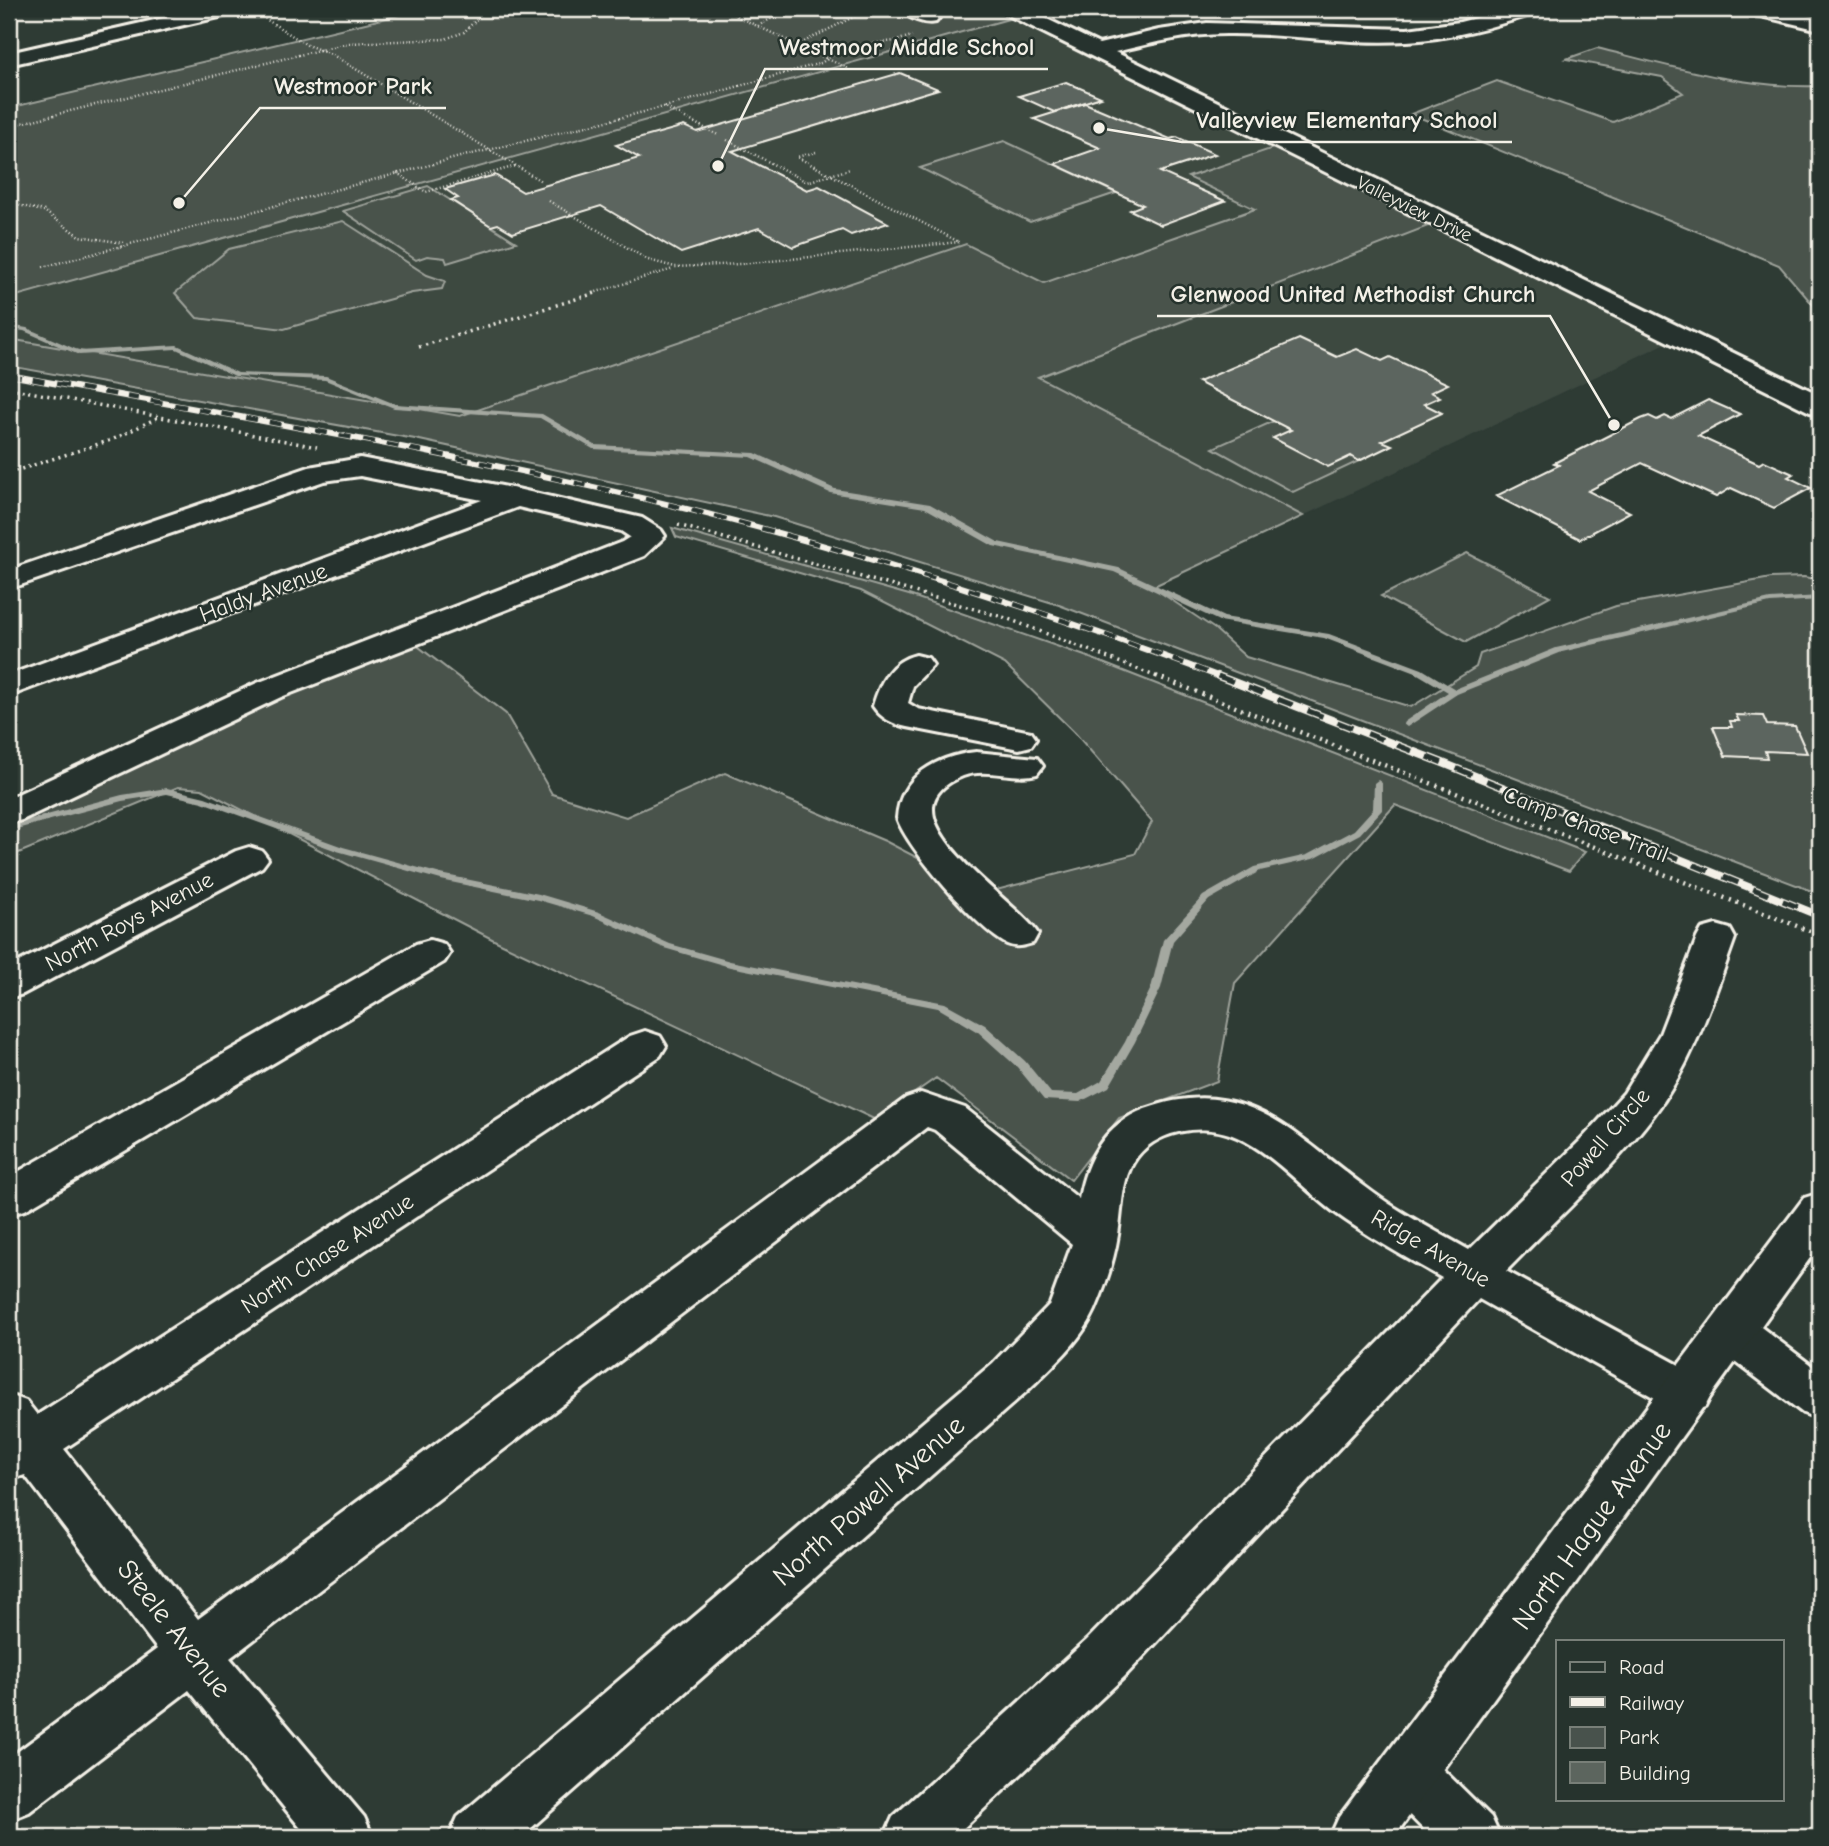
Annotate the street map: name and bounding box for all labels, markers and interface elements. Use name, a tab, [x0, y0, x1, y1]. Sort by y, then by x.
callout: Westmoor Middle School	[765, 24, 1048, 69]
text: Westmoor Middle School	[780, 33, 1034, 61]
callout: Westmoor Park	[260, 63, 446, 108]
text: Westmoor Park	[274, 72, 432, 100]
callout: Valleyview Elementary School	[1182, 97, 1512, 142]
text: Valleyview Elementary School	[1196, 106, 1498, 134]
street label: Valleyview Drive	[1353, 171, 1476, 246]
callout: Glenwood United Methodist Church	[1157, 271, 1550, 316]
text: Glenwood United Methodist Church	[1171, 280, 1535, 308]
street label: Haldy Avenue	[196, 557, 331, 628]
street label: Camp Chase Trail	[1499, 781, 1672, 868]
street label: North Roys Avenue	[41, 866, 218, 977]
street label: Powell Circle	[1555, 1082, 1656, 1192]
street label: North Chase Avenue	[236, 1188, 419, 1319]
street label: Ridge Avenue	[1367, 1204, 1495, 1293]
street label: North Powell Avenue	[766, 1409, 971, 1593]
street label: North Hague Avenue	[1506, 1415, 1678, 1636]
street label: Steele Avenue	[111, 1554, 238, 1704]
legend	[1556, 1640, 1784, 1800]
text: Road	[1619, 1655, 1664, 1679]
text: Railway	[1619, 1691, 1684, 1715]
text: Park	[1619, 1725, 1659, 1749]
text: Building	[1619, 1761, 1691, 1785]

